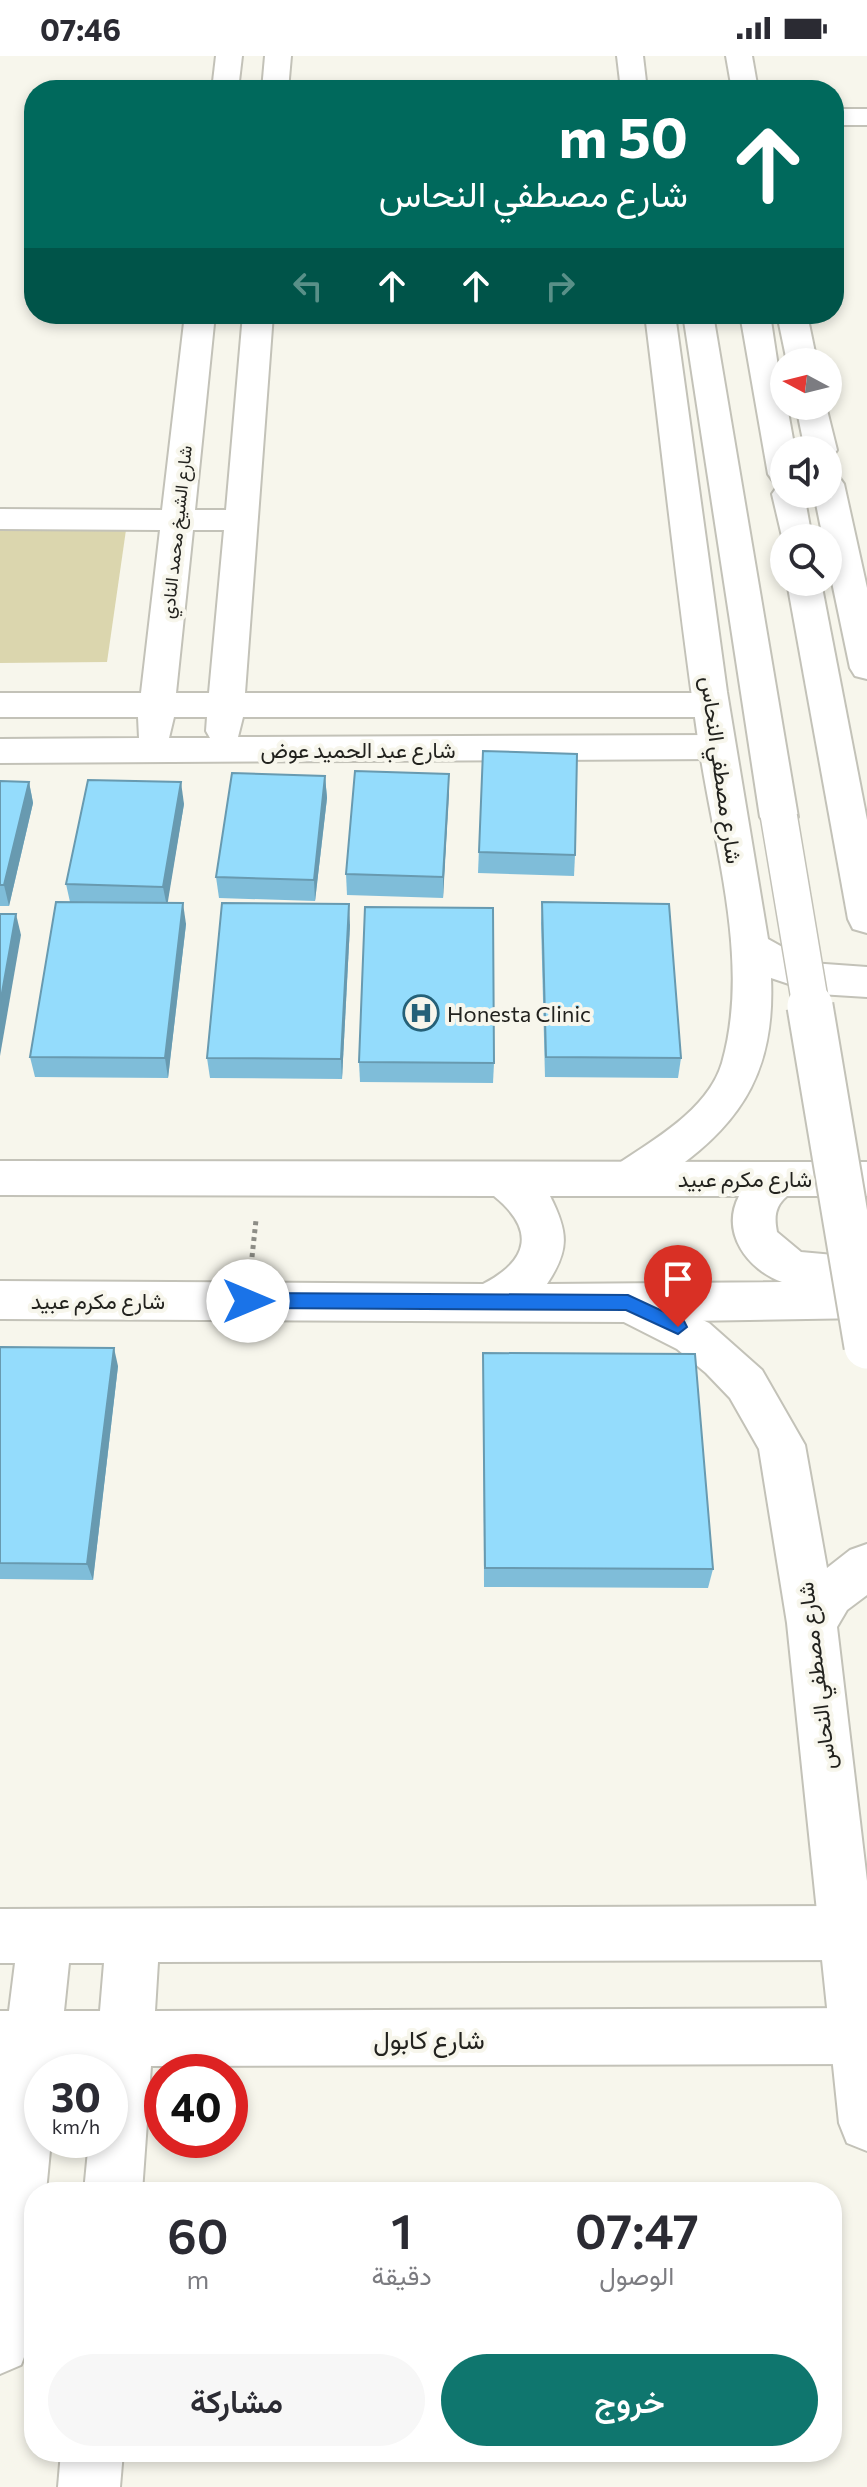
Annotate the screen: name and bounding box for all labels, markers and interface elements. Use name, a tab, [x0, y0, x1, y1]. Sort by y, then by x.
text: 07:46	[40, 10, 121, 47]
text: 50 m	[559, 101, 688, 170]
icon: ahead	[716, 112, 820, 216]
text: شارع مصطفي النحاس	[379, 170, 688, 214]
icon: left	[286, 264, 330, 308]
icon: ahead	[370, 264, 414, 308]
icon: ahead	[454, 264, 498, 308]
icon: right	[538, 264, 582, 308]
north arrow	[770, 348, 842, 420]
map controls	[770, 348, 842, 596]
button: sound	[770, 436, 842, 508]
street label: شارع الشيخ محمد النادي	[156, 444, 201, 620]
button: search	[770, 524, 842, 596]
street label: شارع مصطفي النحاس	[690, 675, 749, 866]
street label: شارع عبد الحميد عوض	[260, 736, 456, 765]
hospital icon: Honesta Clinic	[402, 994, 440, 1032]
place label: Honesta Clinic	[447, 1000, 591, 1027]
street label: شارع مكرم عبيد	[678, 1165, 812, 1194]
pin	[644, 1245, 712, 1327]
icon: arrive	[656, 1257, 700, 1301]
position arrow	[206, 1259, 290, 1343]
street label: شارع مكرم عبيد	[31, 1287, 165, 1316]
street label: شارع مصطفي النحاس	[791, 1580, 847, 1771]
street label: شارع كابول	[373, 2023, 485, 2058]
speed limit sign: 40	[144, 2054, 248, 2158]
text: 30	[51, 2071, 101, 2120]
text: km/h	[52, 2114, 100, 2138]
text: 1	[391, 2200, 412, 2259]
text: 07:47	[575, 2200, 699, 2259]
text: 60	[167, 2205, 228, 2264]
text: دقيقة	[372, 2259, 432, 2290]
text: الوصول	[599, 2259, 674, 2290]
text: m	[186, 2263, 209, 2294]
button: مشاركة	[48, 2354, 425, 2446]
button: خروج	[441, 2354, 818, 2446]

